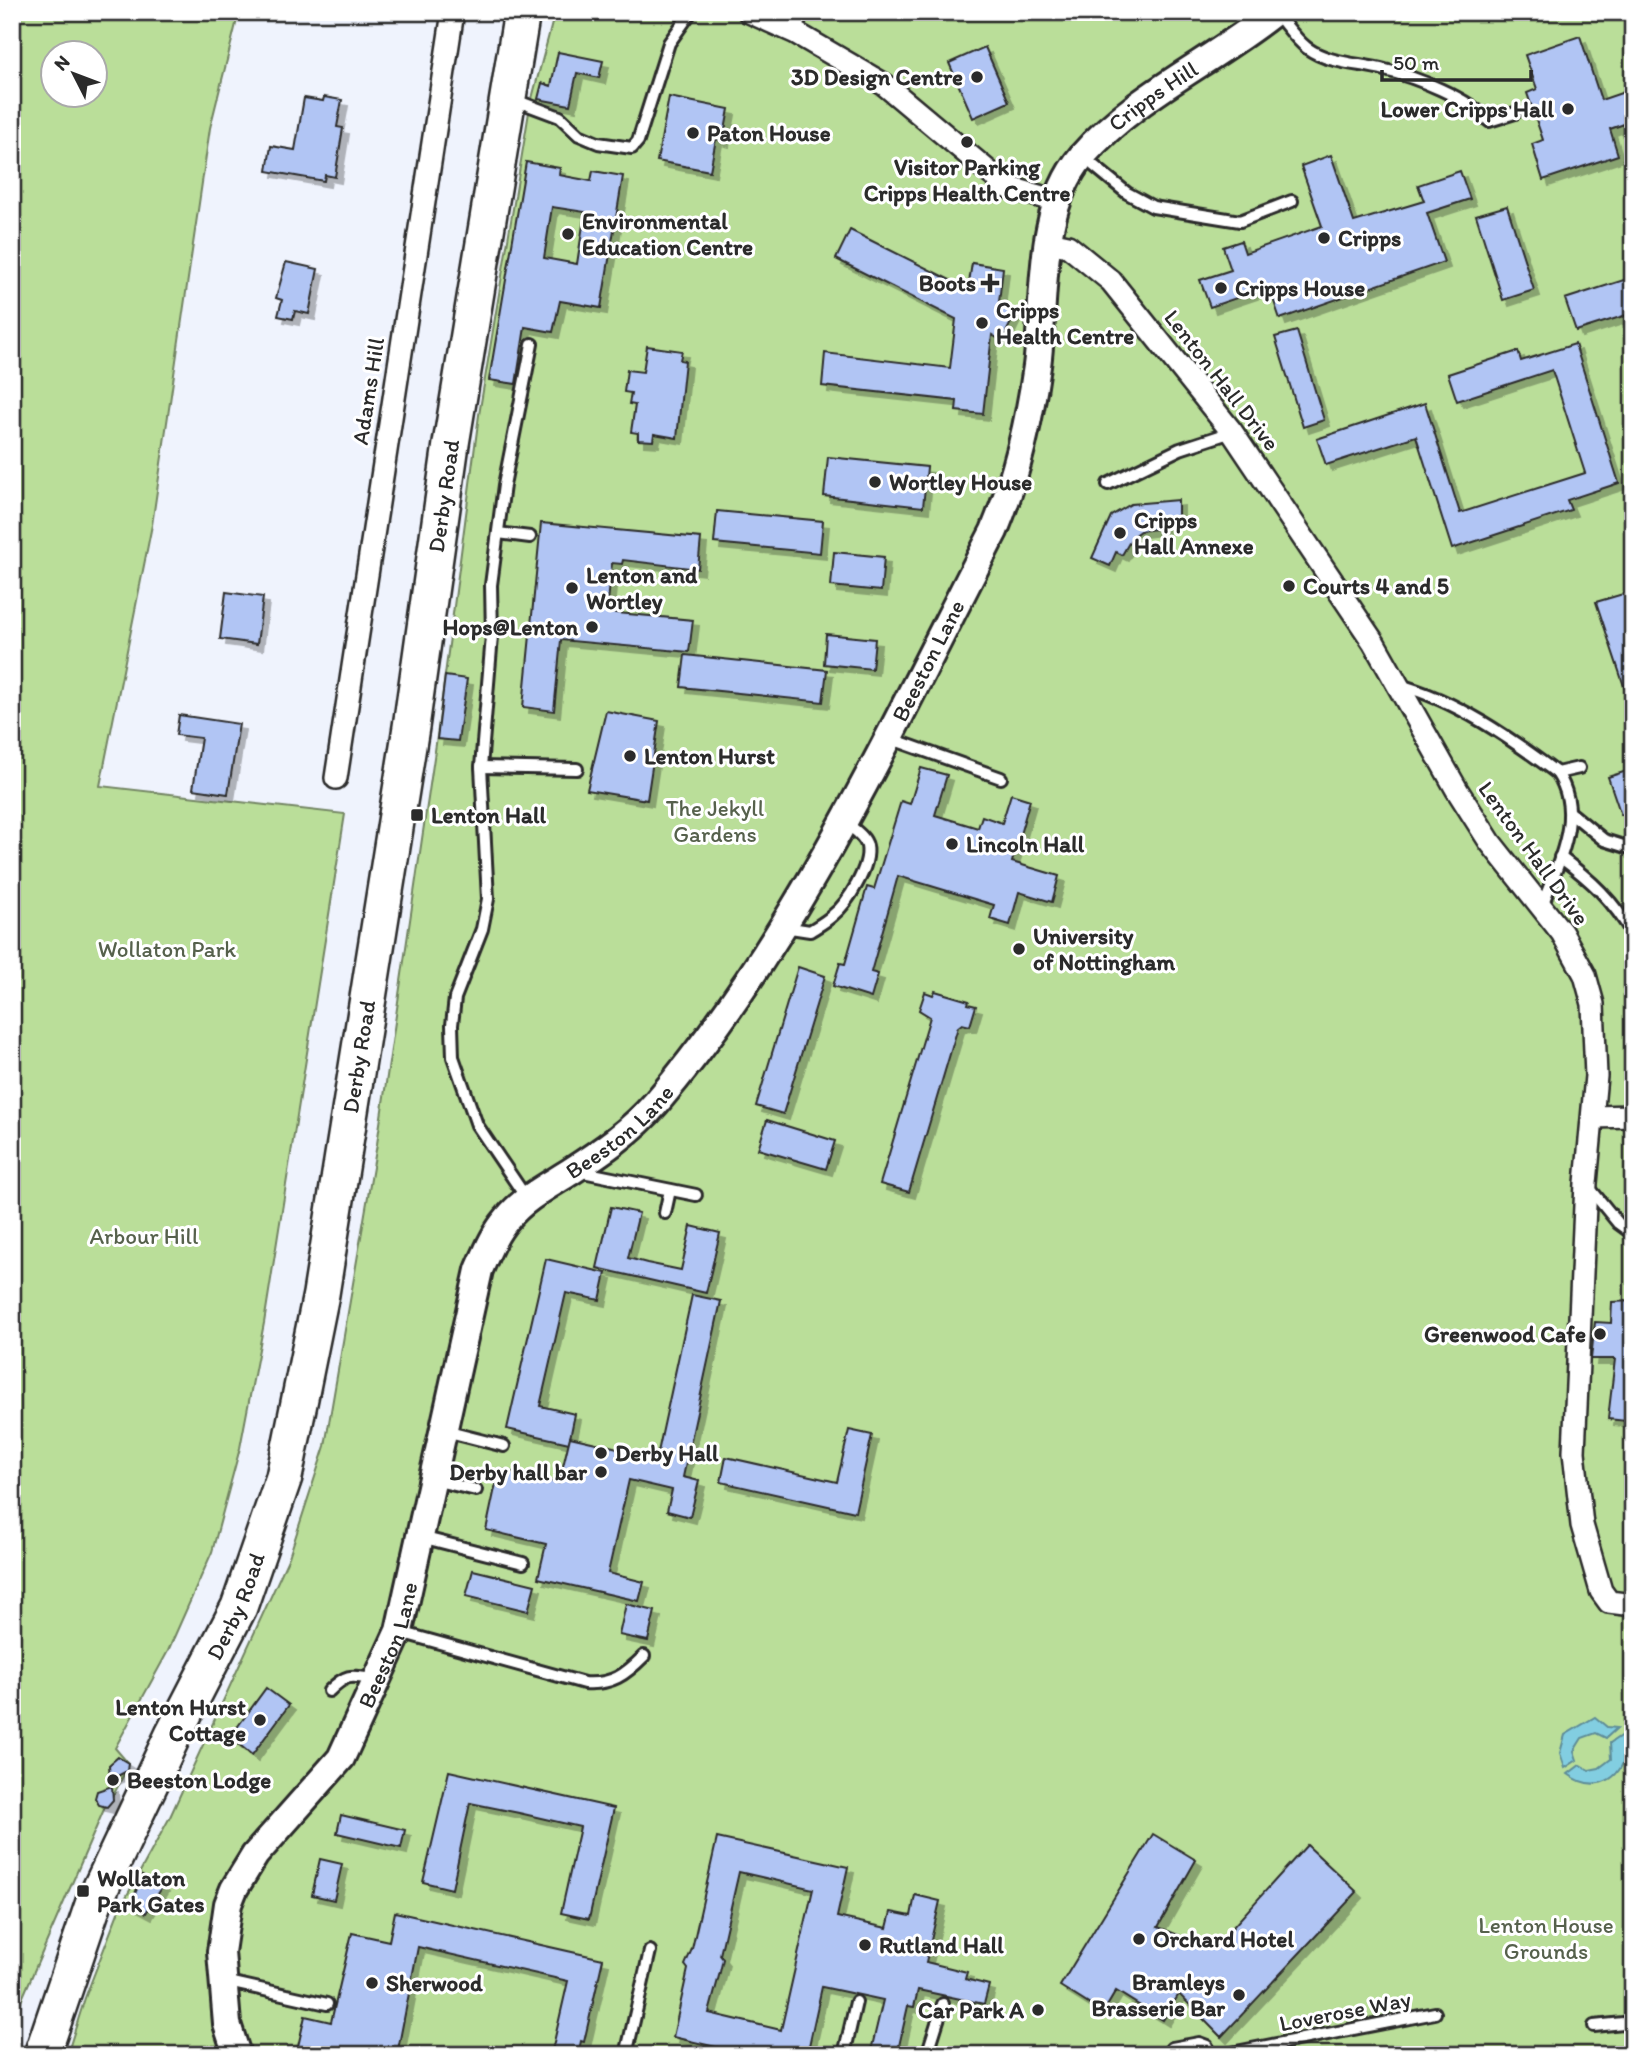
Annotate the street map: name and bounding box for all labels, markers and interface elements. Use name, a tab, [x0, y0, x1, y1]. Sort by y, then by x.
north arrow	[38, 38, 108, 108]
scale bar	[1382, 38, 1531, 82]
text: N	[49, 50, 75, 75]
text: 50 m	[1393, 50, 1440, 75]
street label: Cripps Hill	[1102, 54, 1203, 137]
place label: 3D Design Centre	[791, 63, 963, 91]
marker: 3D Design Centre	[969, 69, 985, 85]
place label: Lower Cripps Hall	[1380, 95, 1554, 123]
marker: Lower Cripps Hall	[1560, 101, 1576, 117]
place label: Paton House	[707, 119, 831, 147]
marker: Paton House	[685, 125, 701, 141]
marker: Visitor Parking Cripps Health Centre	[959, 134, 975, 150]
place label: Visitor Parking Cripps Health Centre	[864, 153, 1070, 207]
place label: Environmental Education Centre	[582, 207, 753, 261]
place label: Cripps	[1338, 224, 1401, 252]
marker: Environmental Education Centre	[560, 226, 576, 242]
marker: Cripps	[1316, 230, 1332, 246]
place label: Boots	[919, 269, 976, 297]
place label: Cripps House	[1235, 274, 1365, 302]
marker: Boots	[982, 275, 998, 291]
marker: Cripps House	[1213, 280, 1229, 296]
place label: Cripps Health Centre	[996, 296, 1134, 350]
street label: Lenton Hall Drive	[1158, 304, 1286, 456]
marker: Cripps Health Centre	[974, 315, 990, 331]
street label: Adams Hill	[346, 335, 390, 447]
street label: Derby Road	[422, 437, 466, 554]
place label: Wortley House	[889, 468, 1032, 496]
marker: Wortley House	[867, 474, 883, 490]
place label: Cripps Hall Annexe	[1134, 506, 1254, 560]
marker: Cripps Hall Annexe	[1112, 525, 1128, 541]
place label: Lenton and Wortley	[586, 561, 698, 615]
place label: Courts 4 and 5	[1303, 572, 1449, 600]
marker: Courts 4 and 5	[1281, 578, 1297, 594]
marker: Lenton and Wortley	[564, 580, 580, 596]
street label: Beeston Lane	[885, 595, 971, 726]
place label: Hops@Lenton	[442, 613, 579, 641]
marker: Hops@Lenton	[584, 619, 600, 635]
place label: Lenton Hurst	[644, 742, 775, 770]
marker: Lenton Hurst	[622, 748, 638, 764]
street label: Lenton Hall Drive	[1472, 775, 1596, 931]
park label: The Jekyll Gardens	[666, 794, 765, 848]
place label: Lenton Hall	[431, 801, 546, 829]
marker: Lenton Hall	[409, 807, 425, 823]
place label: Lincoln Hall	[966, 830, 1085, 858]
marker: Lincoln Hall	[944, 836, 960, 852]
place label: University of Nottingham	[1033, 922, 1175, 976]
park label: Wollaton Park	[98, 935, 236, 963]
marker: University of Nottingham	[1011, 941, 1027, 957]
street label: Derby Road	[336, 998, 381, 1115]
street label: Beeston Lane	[560, 1079, 680, 1185]
park label: Arbour Hill	[89, 1222, 199, 1250]
place label: Greenwood Cafe	[1424, 1320, 1586, 1348]
marker: Greenwood Cafe	[1592, 1326, 1608, 1342]
place label: Derby Hall	[615, 1439, 719, 1467]
marker: Derby Hall	[593, 1445, 609, 1461]
place label: Derby hall bar	[449, 1458, 587, 1486]
marker: Derby hall bar	[593, 1464, 609, 1480]
street label: Derby Road	[200, 1549, 271, 1664]
street label: Beeston Lane	[352, 1579, 423, 1713]
place label: Lenton Hurst Cottage	[115, 1693, 246, 1747]
marker: Lenton Hurst Cottage	[252, 1712, 268, 1728]
place label: Beeston Lodge	[127, 1766, 271, 1794]
marker: Beeston Lodge	[105, 1772, 121, 1788]
place label: Wollaton Park Gates	[97, 1864, 205, 1918]
marker: Wollaton Park Gates	[75, 1883, 91, 1899]
park label: Lenton House Grounds	[1478, 1911, 1614, 1965]
place label: Orchard Hotel	[1153, 1925, 1294, 1953]
place label: Rutland Hall	[879, 1931, 1004, 1959]
marker: Orchard Hotel	[1131, 1931, 1147, 1947]
marker: Rutland Hall	[857, 1937, 873, 1953]
place label: Bramleys Brasserie Bar	[1092, 1968, 1225, 2022]
place label: Sherwood	[386, 1969, 483, 1997]
marker: Sherwood	[364, 1975, 380, 1991]
street label: Loverose Way	[1277, 1984, 1413, 2037]
marker: Bramleys Brasserie Bar	[1231, 1987, 1247, 2003]
place label: Car Park A	[918, 1996, 1024, 2024]
marker: Car Park A	[1030, 2002, 1046, 2018]

